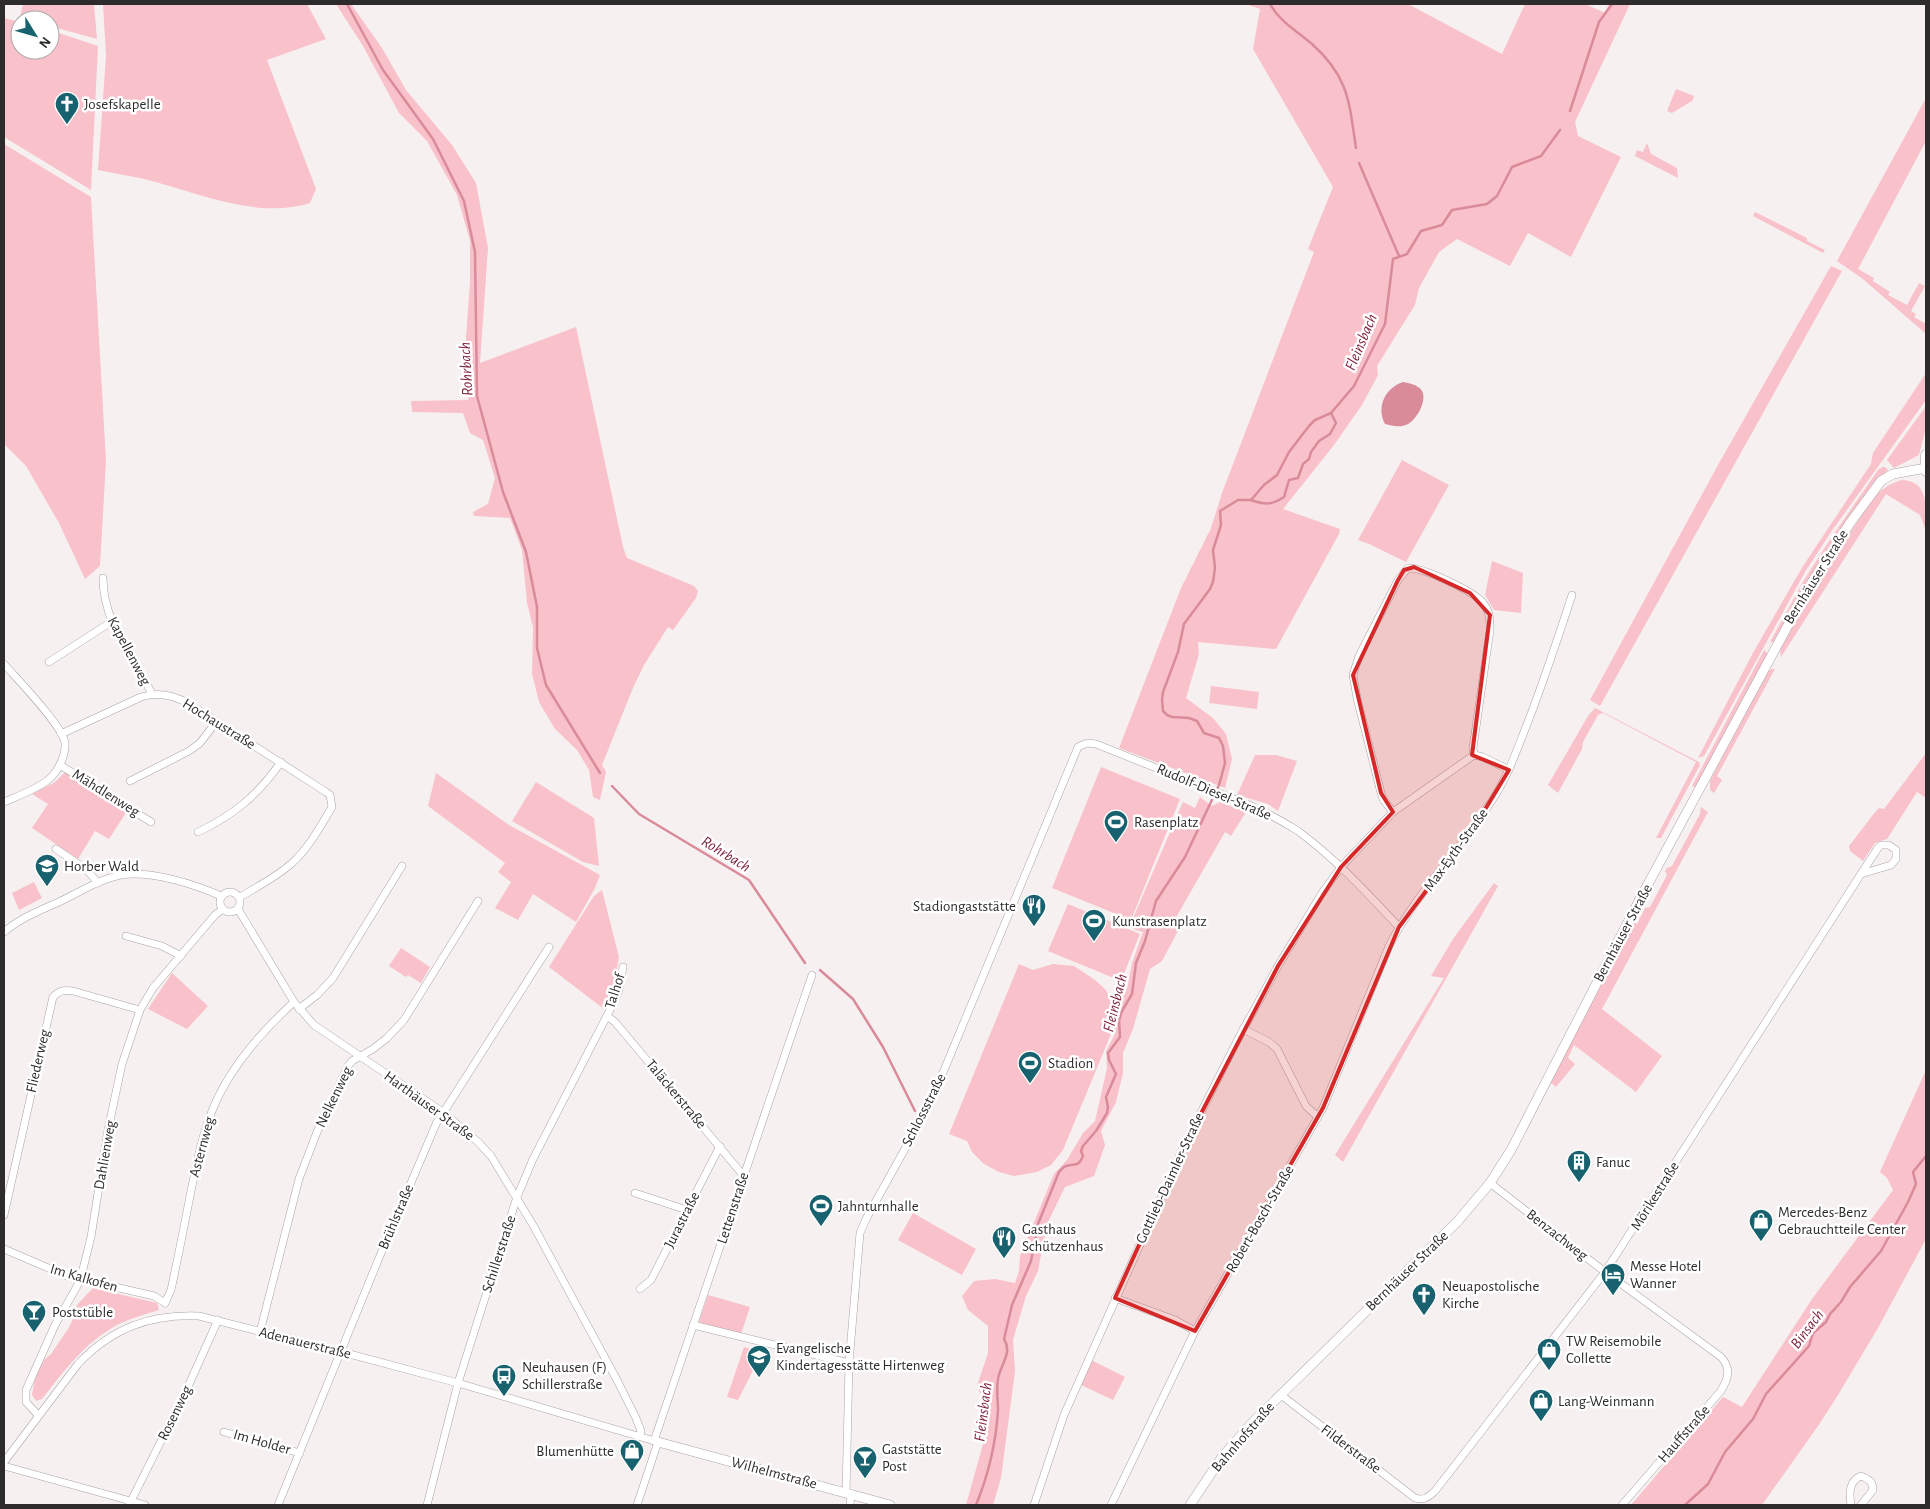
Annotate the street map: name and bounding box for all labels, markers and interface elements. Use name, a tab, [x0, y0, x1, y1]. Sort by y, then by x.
north arrow	[10, 10, 60, 60]
text: N	[36, 34, 53, 50]
church icon: Josefskapelle	[54, 91, 80, 125]
place label: Josefskapelle	[84, 97, 161, 112]
water label: Fleinsbach	[1342, 311, 1380, 373]
water label: Rohrbach	[457, 342, 475, 396]
street label: Bernhäuser Straße	[1781, 527, 1851, 627]
street label: Kapellenweg	[105, 614, 154, 688]
street label: Hochaustraße	[180, 696, 258, 752]
street label: Rudolf-Diesel-Straße	[1154, 761, 1274, 823]
street label: Mähdlenweg	[70, 766, 143, 820]
street label: Max-Eyth-Straße	[1421, 806, 1491, 894]
sports icon: Rasenplatz	[1103, 809, 1129, 843]
place label: Rasenplatz	[1134, 815, 1198, 830]
water label: Rohrbach	[699, 833, 753, 875]
school or university icon: Horber Wald	[34, 853, 60, 887]
place label: Horber Wald	[64, 859, 139, 874]
street label: Bernhäuser Straße	[1591, 882, 1655, 984]
restaurant icon: Stadiongaststätte	[1021, 893, 1047, 927]
place label: Stadiongaststätte	[913, 899, 1016, 914]
sports icon: Kunstrasenplatz	[1081, 908, 1107, 942]
place label: Kunstrasenplatz	[1112, 914, 1207, 929]
street label: Talhof	[602, 970, 628, 1011]
water label: Fleinsbach	[1100, 972, 1130, 1034]
street label: Fliederweg	[23, 1027, 53, 1094]
sports icon: Stadion	[1017, 1050, 1043, 1084]
place label: Stadion	[1048, 1056, 1093, 1071]
street label: Taläckerstraße	[643, 1057, 709, 1132]
street label: Nelkenweg	[313, 1064, 355, 1130]
street label: Harthäuser Straße	[381, 1068, 477, 1144]
street label: Schlossstraße	[899, 1071, 949, 1149]
street label: Gottlieb-Daimler-Straße	[1133, 1110, 1207, 1246]
street label: Asternweg	[187, 1114, 217, 1179]
street label: Dahlienweg	[92, 1119, 119, 1191]
building icon: Fanuc	[1566, 1149, 1592, 1183]
place label: Fanuc	[1596, 1155, 1630, 1170]
street label: Mörikestraße	[1628, 1159, 1682, 1233]
street label: Robert-Bosch-Straße	[1223, 1163, 1297, 1275]
street label: Lettenstraße	[714, 1170, 752, 1246]
street label: Brühlstraße	[376, 1182, 416, 1252]
street label: Jurastraße	[662, 1189, 703, 1250]
sports icon: Jahnturnhalle	[808, 1193, 834, 1227]
place label: Jahnturnhalle	[838, 1199, 919, 1214]
place label: Mercedes-Benz Gebrauchtteile Center	[1778, 1205, 1906, 1237]
street label: Benzachweg	[1524, 1207, 1591, 1264]
shop icon: Mercedes-Benz Gebrauchtteile Center	[1748, 1208, 1774, 1242]
street label: Schillerstraße	[479, 1213, 519, 1295]
place label: Gasthaus Schützenhaus	[1022, 1222, 1103, 1254]
restaurant icon: Gasthaus Schützenhaus	[991, 1225, 1017, 1259]
street label: Bernhäuser Straße	[1363, 1228, 1451, 1314]
place label: Messe Hotel Wanner	[1630, 1259, 1701, 1291]
street label: Im Kalkofen	[48, 1261, 120, 1295]
hotel icon: Messe Hotel Wanner	[1600, 1262, 1626, 1296]
place label: Neuapostolische Kirche	[1442, 1279, 1539, 1311]
church icon: Neuapostolische Kirche	[1411, 1282, 1437, 1316]
bar icon: Poststüble	[21, 1299, 47, 1333]
place label: Poststüble	[52, 1305, 113, 1320]
water label: Binsach	[1787, 1307, 1827, 1351]
street label: Adenauerstraße	[257, 1324, 353, 1362]
place label: TW Reisemobile Collette	[1566, 1334, 1661, 1366]
shop icon: TW Reisemobile Collette	[1536, 1337, 1562, 1371]
place label: Evangelische Kindertagesstätte Hirtenweg	[776, 1341, 945, 1373]
school or university icon: Evangelische Kindertagesstätte Hirtenweg	[746, 1344, 772, 1378]
place label: Neuhausen (F) Schillerstraße	[522, 1360, 607, 1392]
bus stop icon: Neuhausen (F) Schillerstraße	[491, 1363, 517, 1397]
water label: Fleinsbach	[971, 1381, 995, 1443]
street label: Rosenweg	[155, 1383, 195, 1443]
shop icon: Lang-Weinmann	[1528, 1388, 1554, 1422]
place label: Lang-Weinmann	[1558, 1394, 1654, 1409]
street label: Bahnhofstraße	[1209, 1399, 1277, 1475]
street label: Hauffstraße	[1655, 1402, 1713, 1466]
street label: Filderstraße	[1318, 1422, 1384, 1476]
street label: Im Holder	[232, 1427, 293, 1457]
shop icon: Blumenhütte	[619, 1438, 645, 1472]
place label: Gaststätte Post	[882, 1442, 942, 1474]
place label: Blumenhütte	[536, 1444, 614, 1459]
bar icon: Gaststätte Post	[852, 1445, 878, 1479]
street label: Wilhelmstraße	[729, 1454, 819, 1492]

